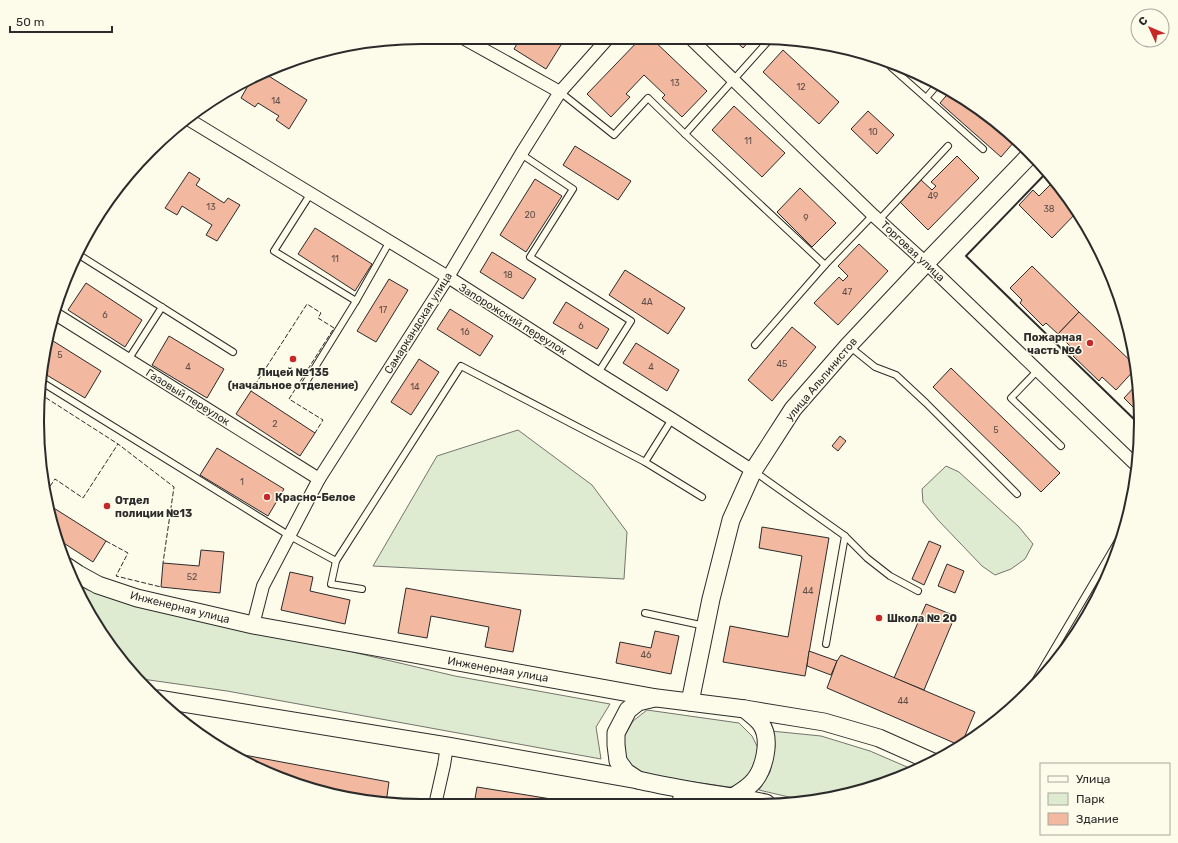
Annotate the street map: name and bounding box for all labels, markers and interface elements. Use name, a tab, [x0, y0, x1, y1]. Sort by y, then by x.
scale bar	[10, 8, 112, 34]
north arrow	[1130, 8, 1170, 48]
text: С	[1136, 14, 1151, 29]
text: 50 m	[16, 15, 44, 29]
house number: 13	[670, 78, 680, 88]
house number: 12	[796, 82, 806, 92]
house number: 14	[271, 96, 281, 106]
house number: 10	[868, 127, 878, 137]
house number: 11	[744, 136, 752, 146]
house number: 49	[928, 191, 938, 201]
house number: 13	[206, 202, 216, 212]
house number: 38	[1043, 204, 1055, 214]
house number: 20	[525, 210, 536, 220]
house number: 9	[803, 213, 809, 223]
street label: Торговая улица	[878, 218, 947, 284]
house number: 11	[331, 254, 339, 264]
street label: Самаркандская улица	[382, 270, 455, 376]
house number: 18	[503, 270, 513, 280]
street label: Запорожский переулок	[456, 281, 569, 358]
house number: 47	[842, 287, 852, 297]
house number: 4А	[641, 297, 653, 307]
house number: 17	[379, 305, 388, 315]
house number: 6	[102, 310, 108, 320]
house number: 6	[578, 321, 584, 331]
house number: 16	[460, 327, 470, 337]
place label: Пожарная часть №6	[1023, 331, 1082, 357]
street label: улица Альпинистов	[783, 335, 860, 423]
marker: Пожарная часть №6	[1085, 338, 1095, 348]
house number: 5	[57, 350, 63, 360]
marker: Лицей №135 (начальное отделение)	[288, 354, 298, 364]
house number: 45	[777, 359, 787, 369]
house number: 4	[185, 362, 191, 372]
house number: 4	[648, 362, 654, 372]
street label: Газовый переулок	[143, 366, 232, 429]
place label: Лицей №135 (начальное отделение)	[228, 366, 358, 392]
house number: 14	[410, 382, 420, 392]
house number: 2	[272, 419, 278, 429]
house number: 5	[993, 425, 999, 435]
house number: 1	[240, 477, 244, 487]
place label: Красно-Белое	[275, 491, 356, 504]
marker: Красно-Белое	[262, 492, 272, 502]
place label: Отдел полиции №13	[115, 494, 192, 520]
marker: Отдел полиции №13	[102, 501, 112, 511]
house number: 52	[187, 572, 197, 582]
house number: 44	[802, 586, 814, 596]
street label: Инженерная улица	[129, 589, 231, 626]
place label: Школа № 20	[887, 612, 957, 625]
marker: Школа № 20	[874, 613, 884, 623]
house number: 46	[640, 650, 652, 660]
street label: Инженерная улица	[446, 654, 549, 685]
house number: 44	[897, 696, 909, 706]
legend	[1040, 763, 1170, 835]
text: Улица	[1076, 772, 1110, 786]
text: Парк	[1076, 792, 1105, 806]
text: Здание	[1076, 812, 1119, 826]

